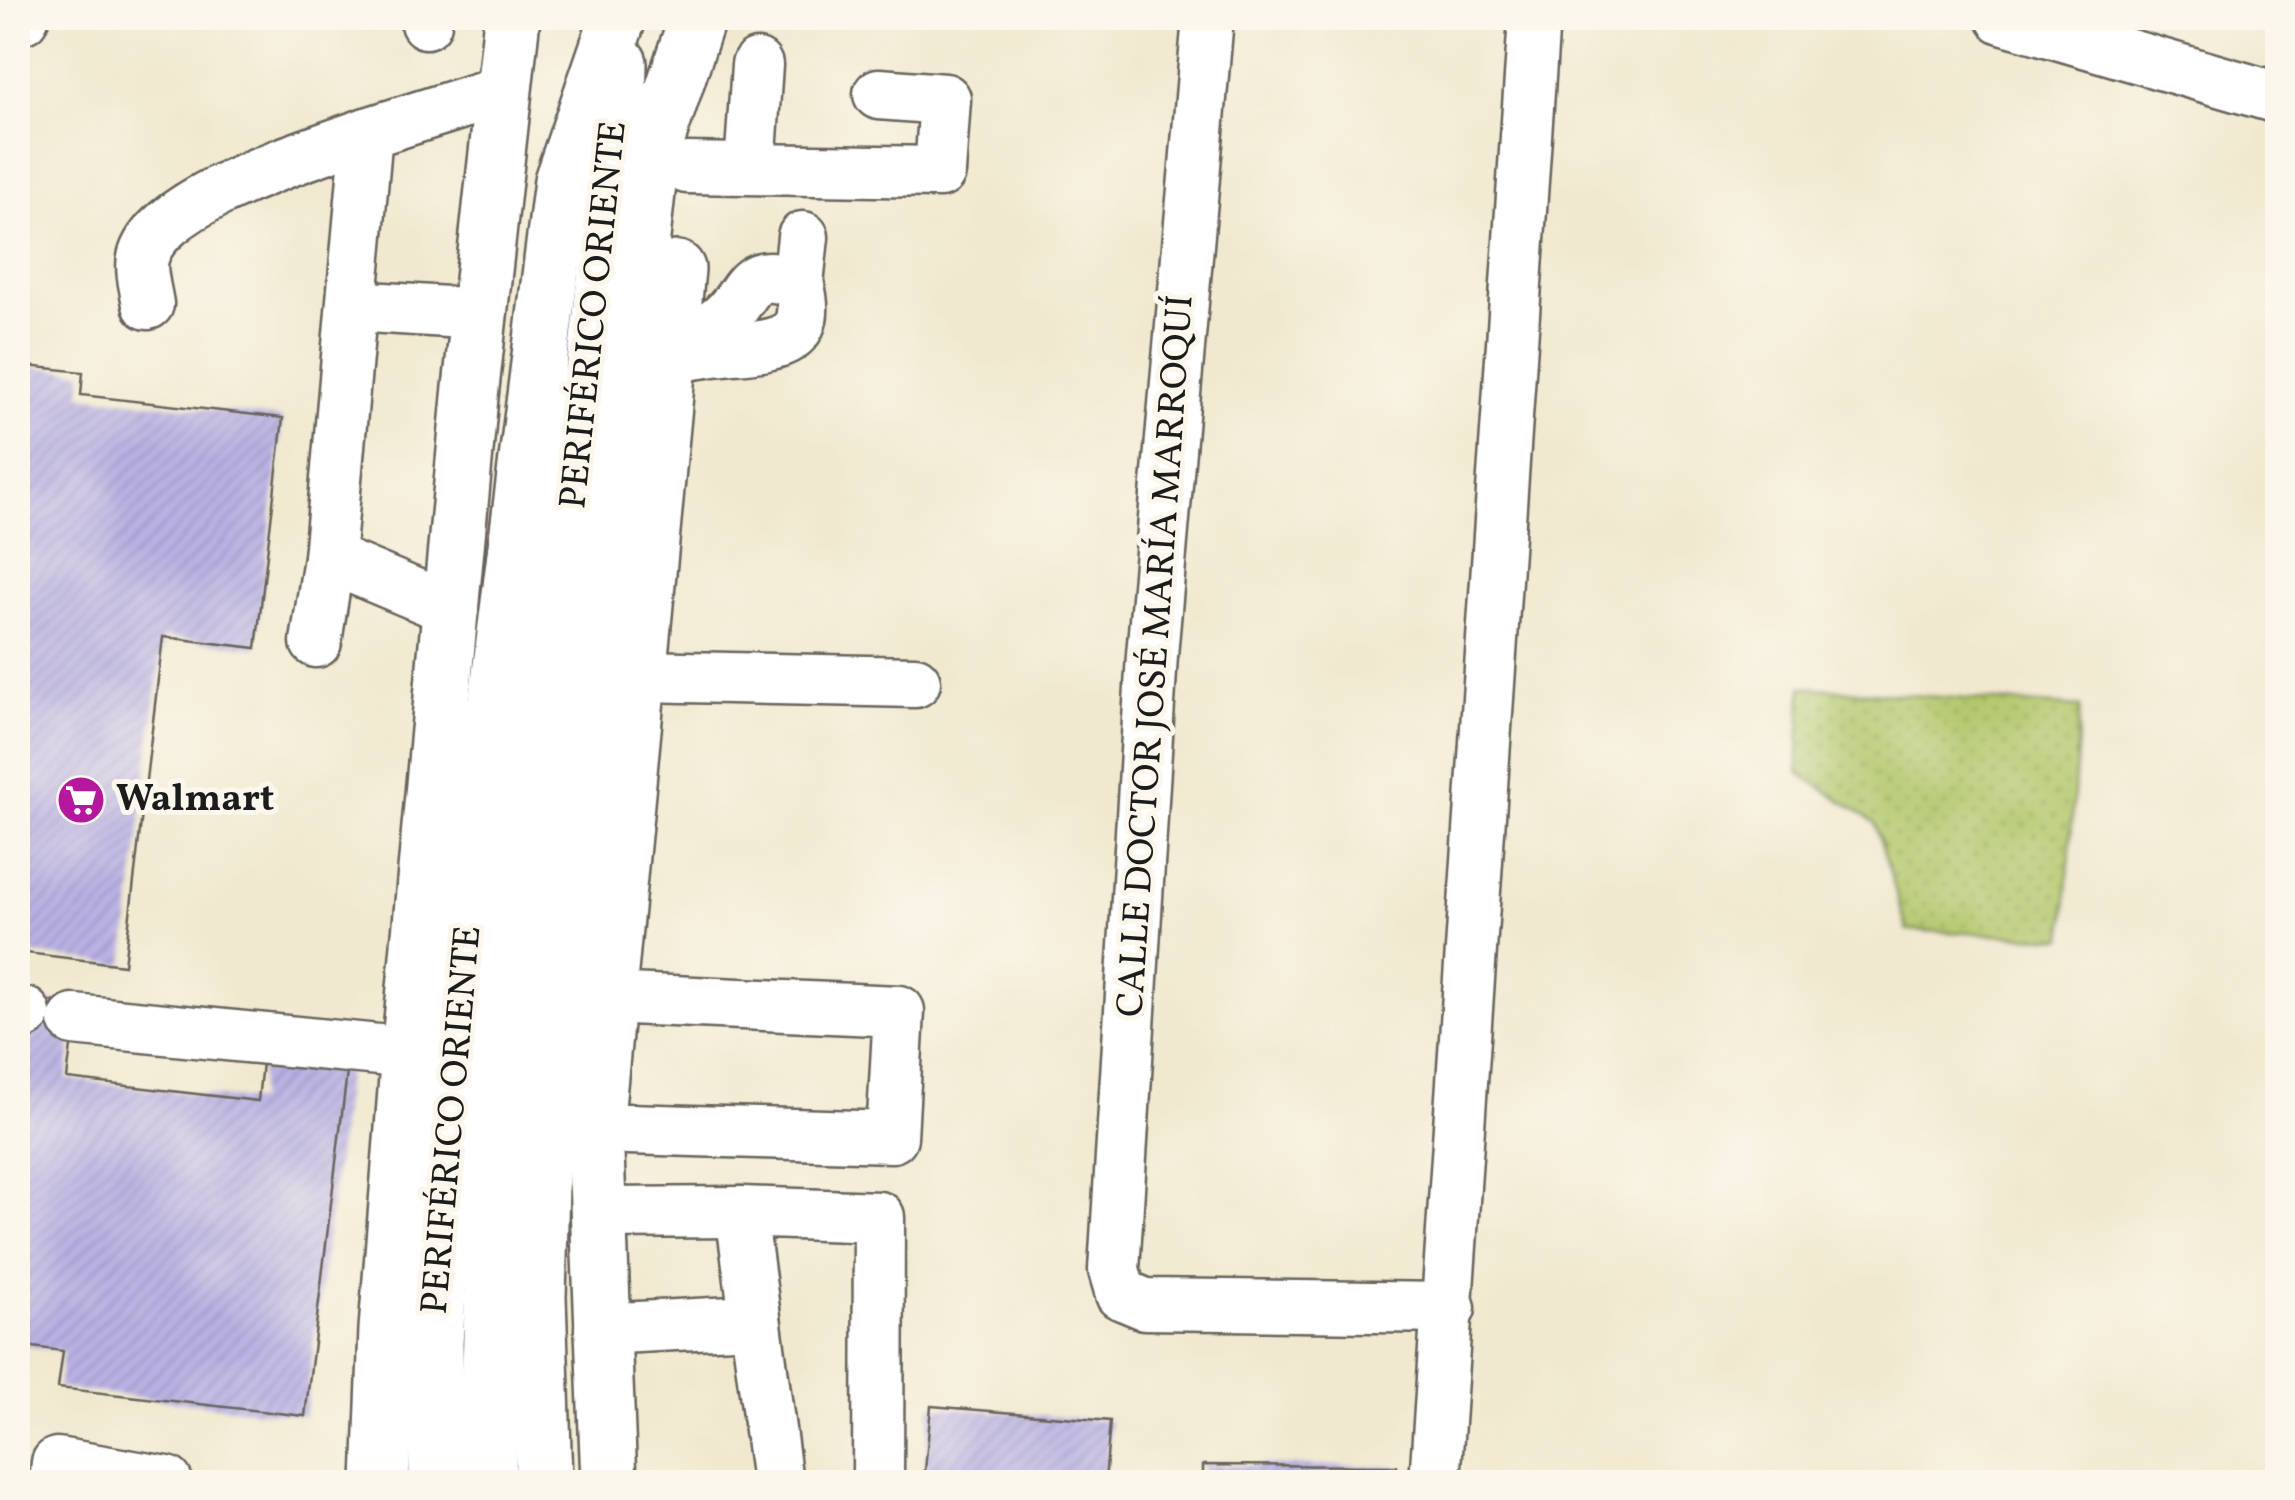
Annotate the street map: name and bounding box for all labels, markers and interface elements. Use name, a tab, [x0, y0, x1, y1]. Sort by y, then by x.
street label: PERIFÉRICO ORIENTE	[548, 118, 642, 512]
street label: CALLE DOCTOR JOSÉ MARÍA MARROQUÍ	[1105, 293, 1209, 1019]
supermarket icon: Walmart	[55, 774, 107, 826]
place label: Walmart	[116, 774, 274, 827]
street label: PERIFÉRICO ORIENTE	[410, 924, 496, 1316]

